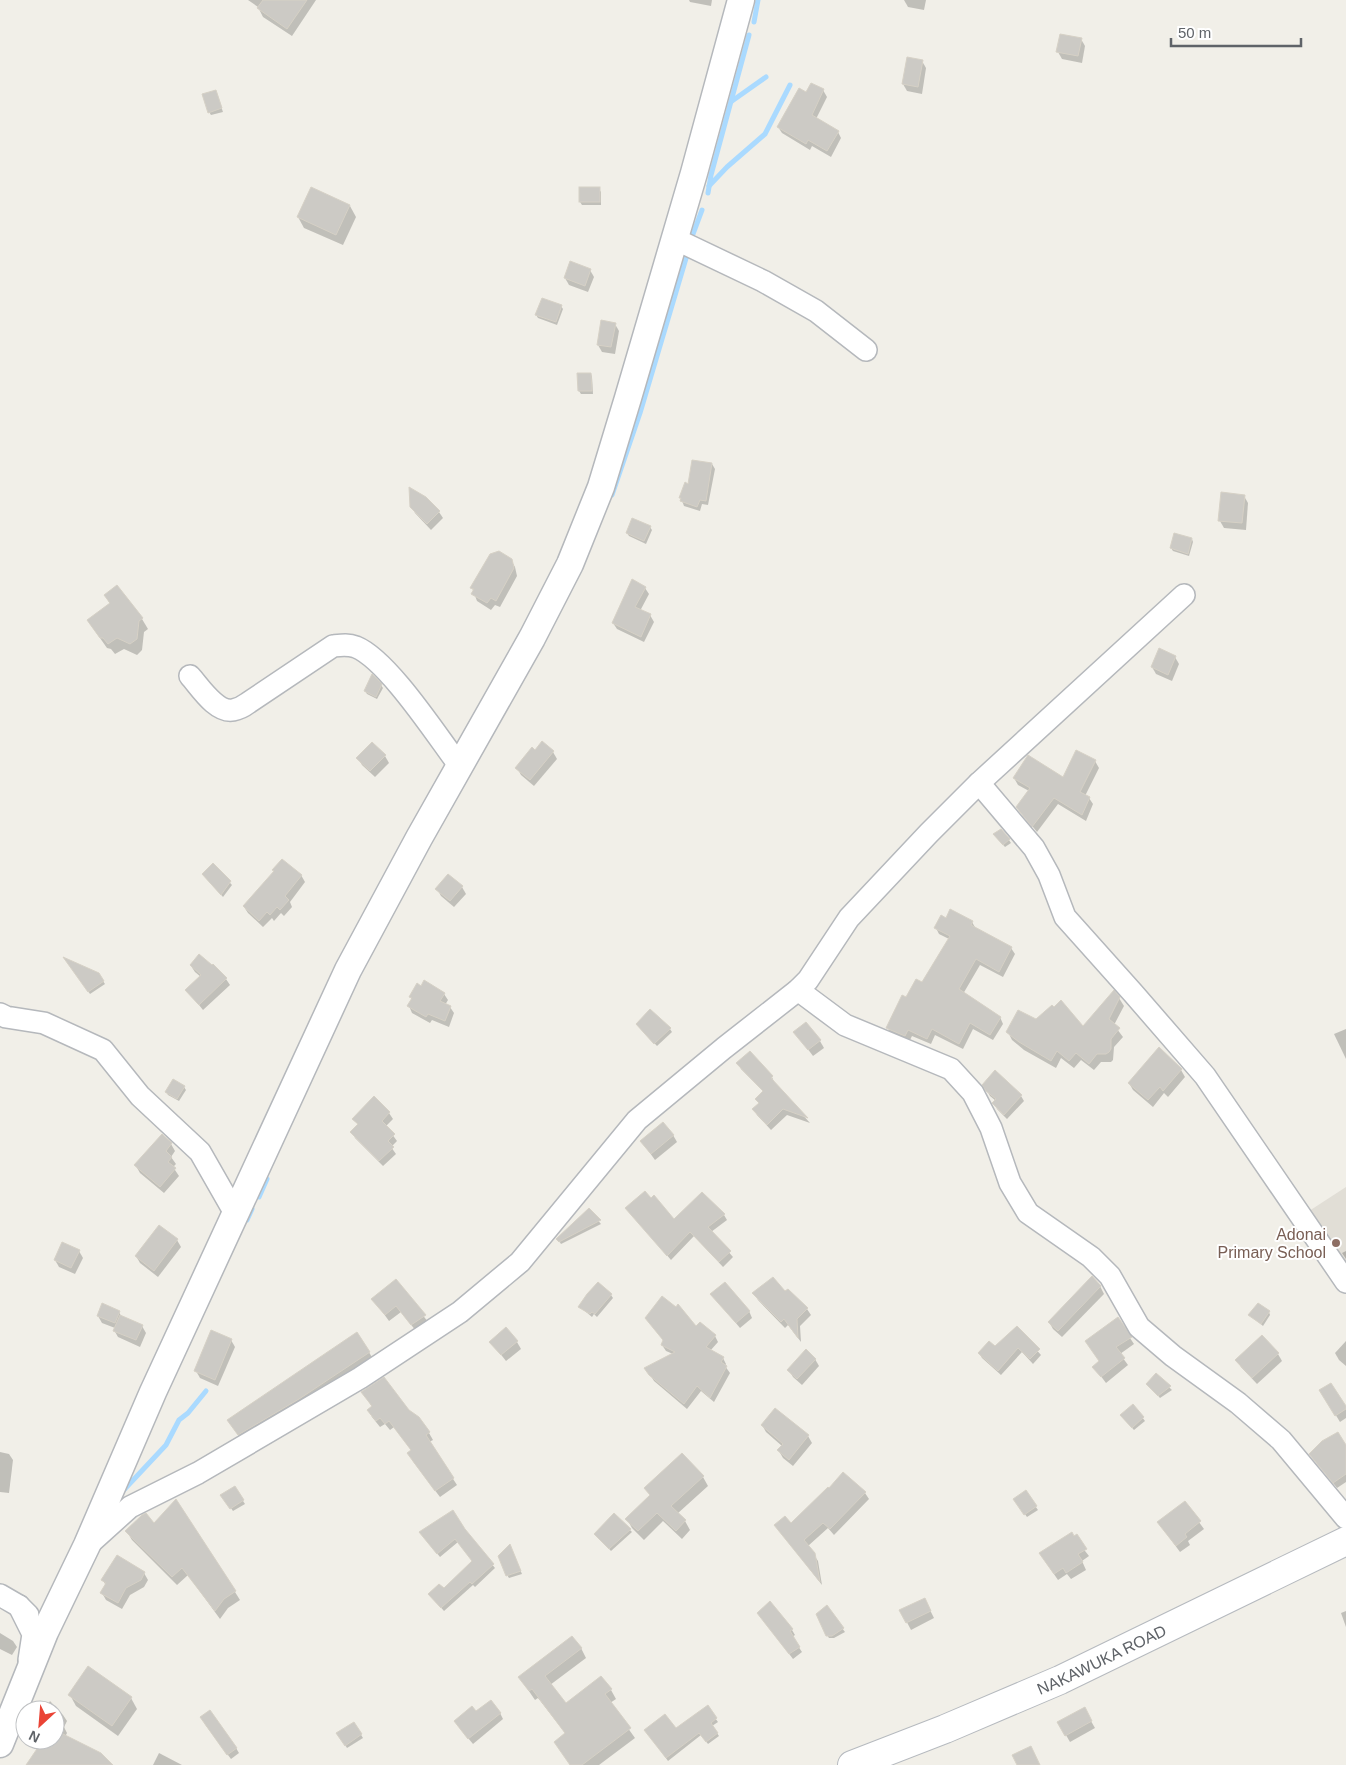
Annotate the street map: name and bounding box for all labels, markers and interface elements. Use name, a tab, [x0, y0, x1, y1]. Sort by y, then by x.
scale bar	[1171, 15, 1301, 47]
text: 50 m	[1178, 24, 1211, 41]
place label: Adonai Primary School	[1218, 1226, 1326, 1261]
marker: Adonai Primary School	[1330, 1237, 1342, 1249]
street label: NAKAWUKA ROAD	[1034, 1621, 1169, 1697]
north arrow	[15, 1700, 65, 1750]
text: N	[26, 1727, 42, 1746]

